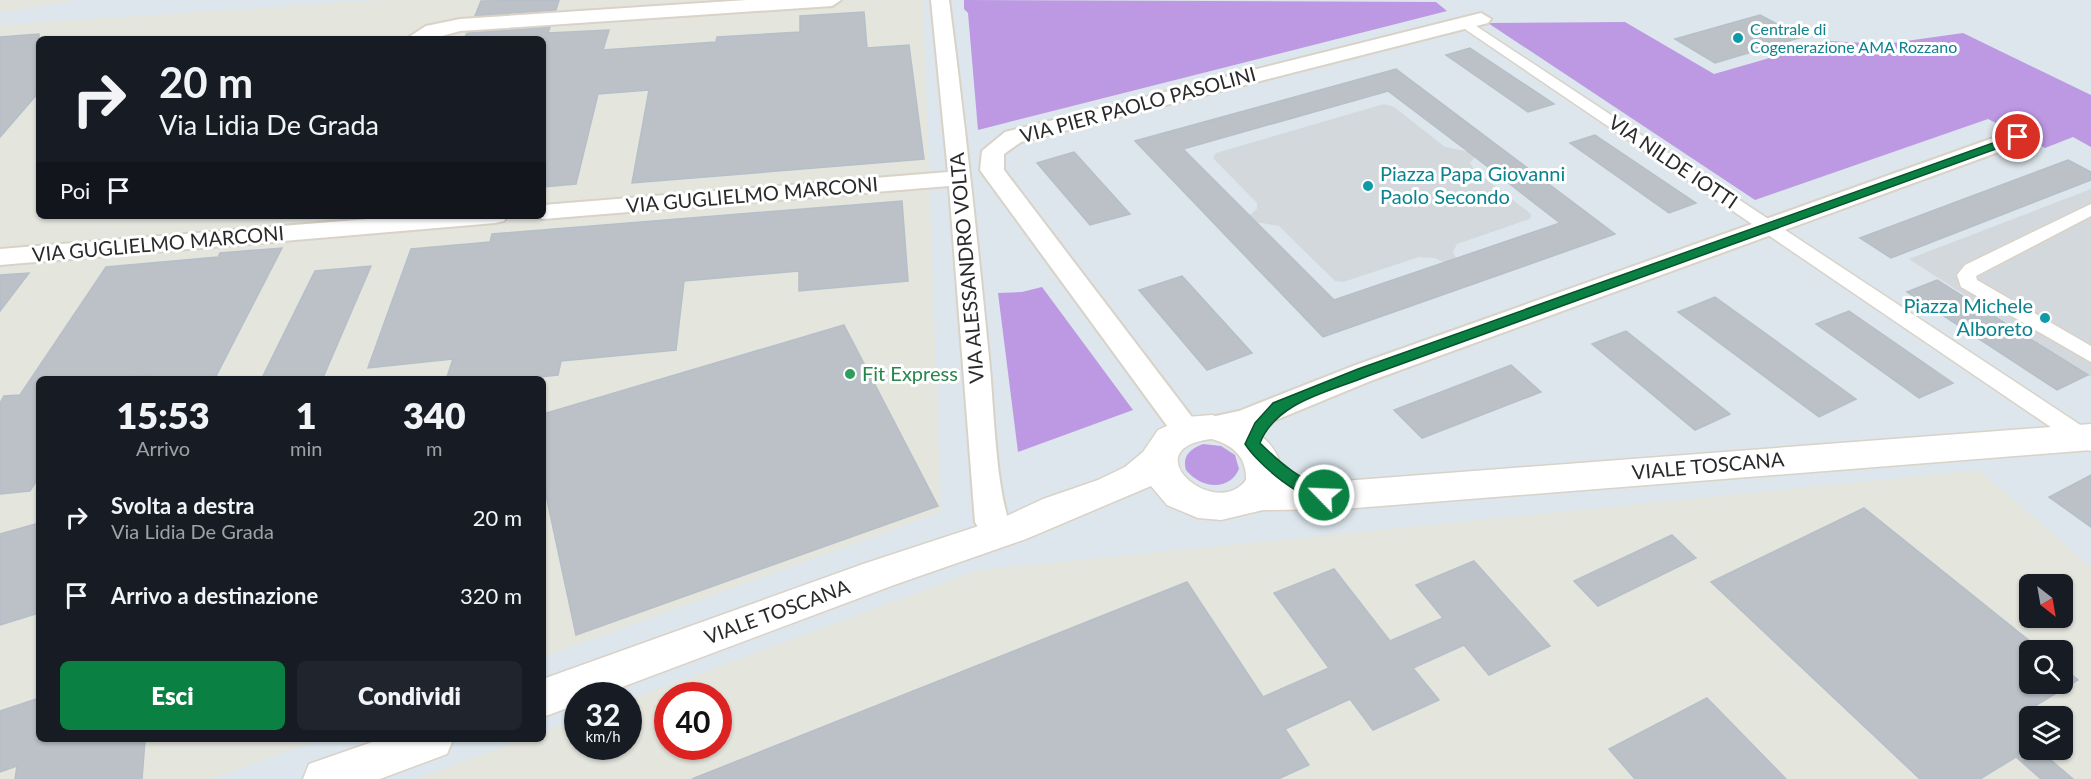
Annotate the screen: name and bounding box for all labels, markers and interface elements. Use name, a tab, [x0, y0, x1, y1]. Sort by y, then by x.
place label: Centrale di Cogenerazione AMA Rozzano	[1750, 19, 1957, 56]
marker: Centrale di Cogenerazione AMA Rozzano	[1731, 31, 1745, 45]
text: 20 m	[159, 57, 253, 107]
icon: right	[60, 60, 138, 138]
street label: VIA PIER PAOLO PASOLINI	[1017, 61, 1258, 147]
text: Via Lidia De Grada	[159, 108, 379, 141]
street label: VIA NILDE IOTTI	[1605, 109, 1743, 213]
pin	[1992, 111, 2043, 162]
icon: arrive	[2001, 120, 2034, 153]
street label: VIA ALESSANDRO VOLTA	[944, 151, 988, 384]
place label: Piazza Papa Giovanni Paolo Secondo	[1380, 161, 1565, 208]
street label: VIA GUGLIELMO MARCONI	[625, 171, 879, 217]
icon: arrive	[102, 174, 135, 207]
text: Poi	[60, 177, 90, 204]
marker: Piazza Papa Giovanni Paolo Secondo	[1361, 179, 1375, 193]
street label: VIA GUGLIELMO MARCONI	[31, 220, 285, 266]
place label: Piazza Michele Alboreto	[1903, 293, 2033, 340]
marker: Piazza Michele Alboreto	[2038, 311, 2052, 325]
place label: Fit Express	[862, 361, 958, 385]
marker: Fit Express	[843, 367, 857, 381]
text: 15:53	[116, 393, 210, 437]
text: 1	[296, 393, 317, 437]
text: 340	[403, 393, 466, 437]
text: Arrivo	[136, 436, 190, 460]
text: min	[290, 436, 322, 460]
text: m	[426, 436, 442, 460]
street label: VIALE TOSCANA	[1631, 446, 1786, 484]
position arrow	[1292, 463, 1356, 527]
text: Svolta a destra	[111, 492, 254, 519]
icon: right	[60, 501, 93, 534]
text: 20 m	[473, 504, 522, 531]
text: Via Lidia De Grada	[111, 519, 274, 543]
street label: VIALE TOSCANA	[701, 574, 853, 648]
north arrow	[2019, 574, 2073, 628]
map controls	[2019, 574, 2073, 760]
icon: arrive	[60, 579, 93, 612]
text: Arrivo a destinazione	[111, 582, 318, 609]
text: 320 m	[460, 582, 522, 609]
button: search	[2019, 640, 2073, 694]
button: Esci	[60, 661, 285, 730]
button: Condividi	[297, 661, 522, 730]
speed limit sign: 40	[654, 682, 732, 760]
text: 32	[586, 696, 620, 732]
button: layers	[2019, 706, 2073, 760]
text: km/h	[585, 727, 621, 745]

